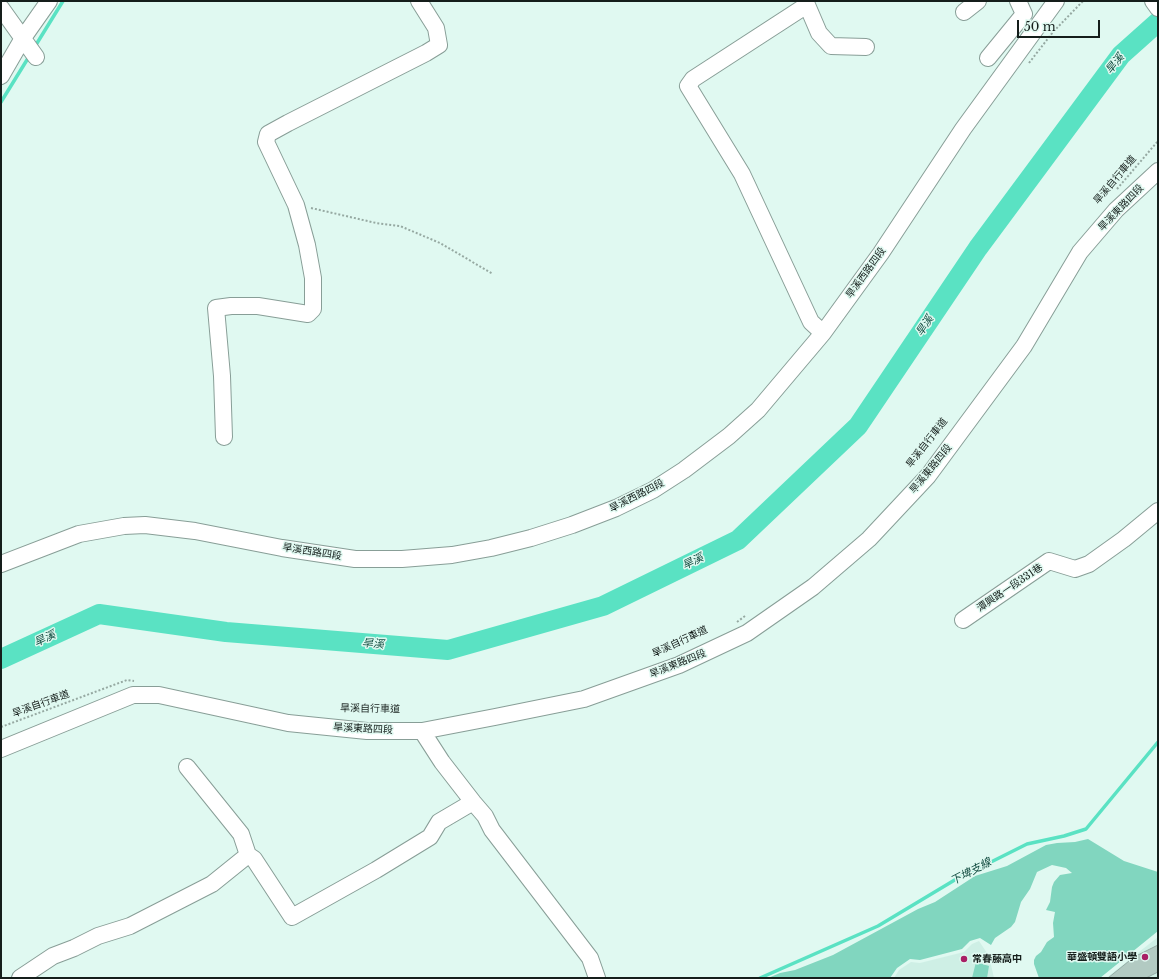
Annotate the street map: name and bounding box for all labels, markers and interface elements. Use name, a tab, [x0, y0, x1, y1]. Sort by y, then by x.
scale bar	[1019, 12, 1102, 38]
text: 50 m	[1024, 19, 1056, 34]
water label: 旱溪	[1103, 51, 1127, 77]
street label: 旱溪自行車道	[1091, 153, 1139, 207]
street label: 旱溪東路四段	[1096, 182, 1146, 234]
street label: 旱溪西路四段	[844, 245, 888, 301]
water label: 旱溪	[913, 313, 937, 339]
street label: 旱溪自行車道	[904, 416, 950, 470]
street label: 旱溪東路四段	[907, 442, 955, 496]
street label: 旱溪西路四段	[608, 477, 666, 515]
street label: 旱溪西路四段	[281, 541, 343, 563]
water label: 旱溪	[680, 551, 706, 573]
street label: 潭興路一段331巷	[975, 562, 1045, 614]
street label: 旱溪自行車道	[650, 624, 710, 660]
water label: 旱溪	[32, 628, 58, 650]
water label: 旱溪	[361, 636, 385, 652]
street label: 旱溪東路四段	[648, 647, 708, 681]
street label: 旱溪自行車道	[11, 688, 71, 720]
street label: 旱溪自行車道	[340, 702, 400, 716]
street label: 旱溪東路四段	[333, 721, 393, 737]
water label: 下埤支線	[948, 856, 994, 888]
place label: 華盛頓雙語小學	[1067, 951, 1137, 963]
marker: 華盛頓雙語小學	[1140, 952, 1150, 962]
place label: 常春藤高中	[972, 953, 1022, 965]
marker: 常春藤高中	[959, 954, 969, 964]

